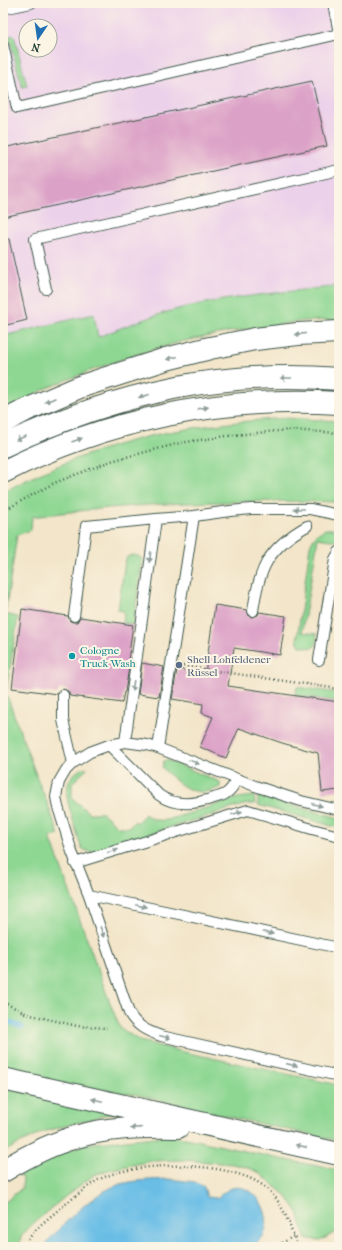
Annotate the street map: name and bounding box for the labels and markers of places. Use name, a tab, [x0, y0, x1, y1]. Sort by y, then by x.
place label: Cologne Truck Wash	[80, 644, 137, 670]
marker: Cologne Truck Wash	[67, 651, 77, 661]
place label: Shell Lohfeldener Rüssel	[187, 653, 271, 679]
marker: Shell Lohfeldener Rüssel	[174, 660, 184, 670]

